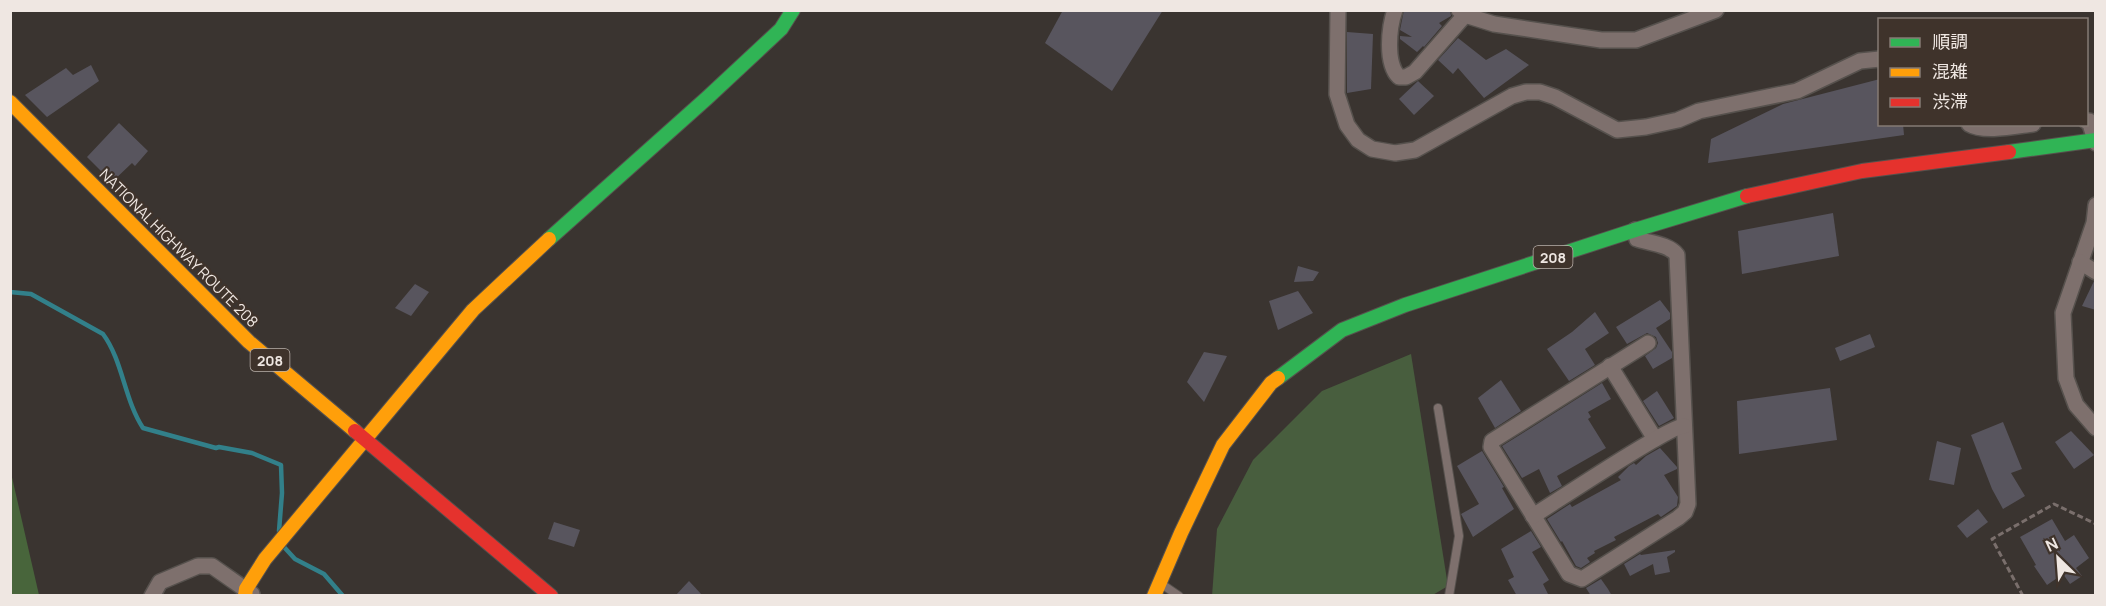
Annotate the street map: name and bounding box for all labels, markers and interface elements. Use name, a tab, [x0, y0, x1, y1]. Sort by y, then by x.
legend	[1878, 18, 2088, 126]
text: 順調	[1932, 29, 1968, 53]
text: 混雑	[1932, 59, 1968, 83]
text: 渋滞	[1932, 89, 1968, 113]
street label: NATIONAL HIGHWAY ROUTE 208	[95, 164, 263, 332]
road number: 208	[1534, 246, 1572, 268]
road number: 208	[250, 349, 290, 371]
north arrow	[2028, 528, 2088, 588]
text: N	[2042, 532, 2062, 557]

